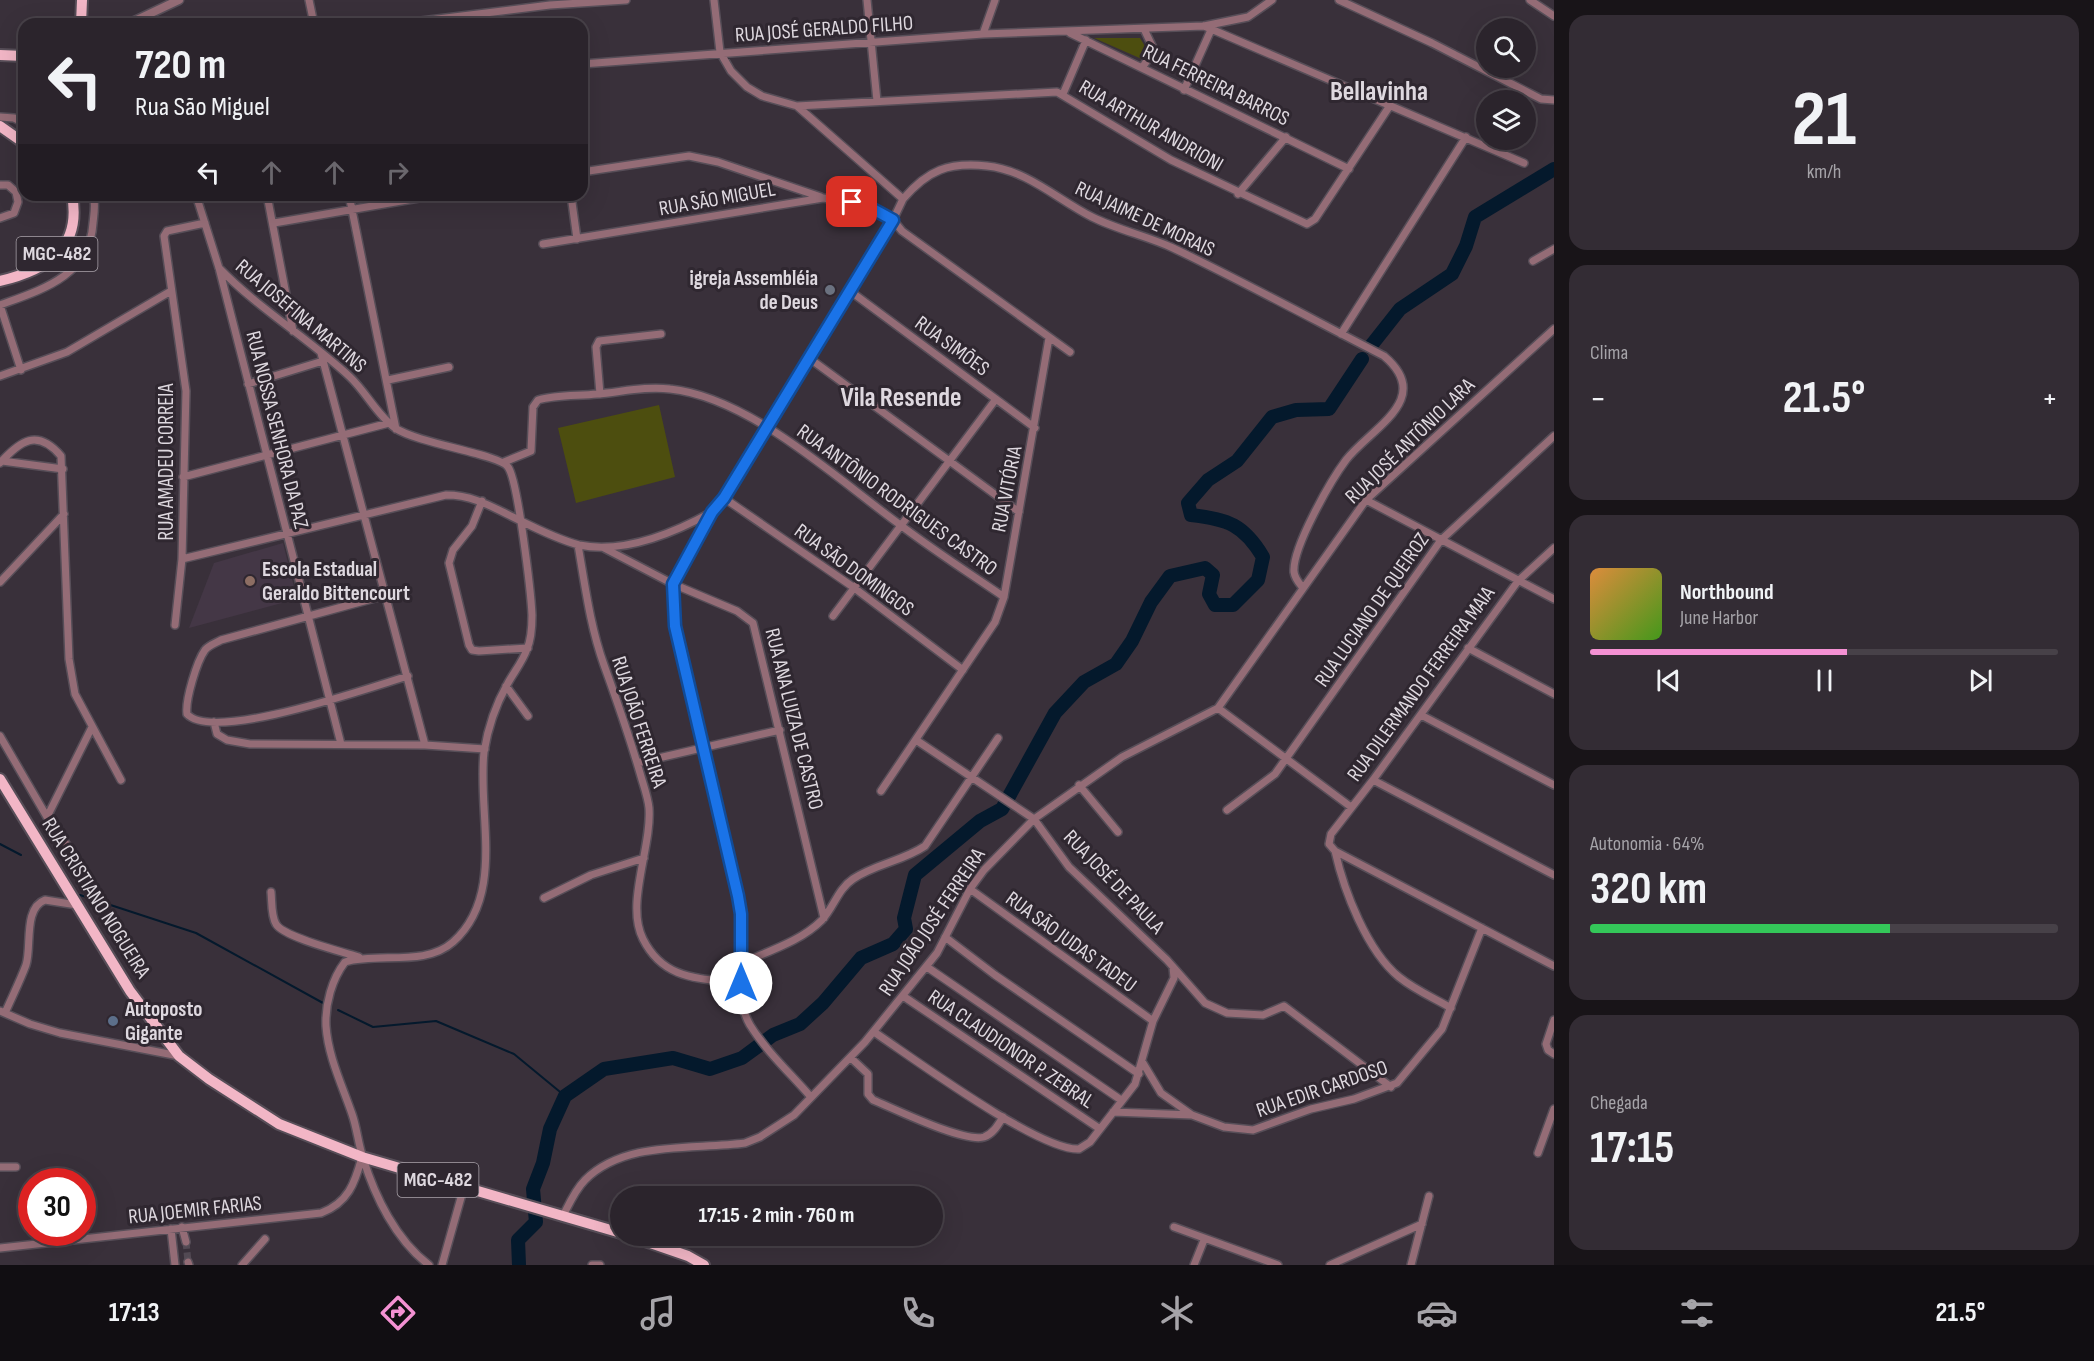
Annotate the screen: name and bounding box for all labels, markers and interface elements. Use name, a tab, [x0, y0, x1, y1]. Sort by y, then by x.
street label: RUA JOSÉ GERALDO FILHO	[734, 10, 914, 48]
map controls	[1476, 18, 1536, 150]
button: search	[1476, 18, 1536, 78]
street label: RUA FERREIRA BARROS	[1139, 39, 1293, 131]
text: 720 m	[135, 40, 226, 91]
icon: left	[36, 42, 114, 120]
text: 21	[1792, 74, 1856, 167]
street label: RUA ARTHUR ANDRIONI	[1074, 75, 1228, 177]
district label: Bellavinha	[1330, 76, 1428, 108]
button: layers	[1476, 90, 1536, 150]
text: Rua São Miguel	[135, 91, 270, 123]
icon: left	[192, 156, 225, 189]
icon: ahead	[255, 156, 288, 189]
icon: ahead	[318, 156, 351, 189]
icon: right	[381, 156, 414, 189]
text: km/h	[1807, 160, 1841, 184]
street label: RUA SÃO MIGUEL	[657, 176, 777, 222]
pin	[826, 176, 877, 227]
street label: RUA JAIME DE MORAIS	[1071, 176, 1219, 262]
icon: arrive	[835, 185, 868, 218]
road number: MGC-482	[16, 237, 98, 271]
street label: RUA JOSEFINA MARTINS	[230, 254, 372, 378]
place label: igreja Assembléia de Deus	[690, 266, 818, 315]
marker: igreja Assembléia de Deus	[823, 283, 837, 297]
street label: RUA SIMÕES	[910, 311, 994, 381]
street label: RUA NOSSA SENHORA DA PAZ	[240, 328, 314, 532]
text: Clima	[1590, 341, 1628, 365]
text: 21.5°	[1783, 371, 1865, 426]
street label: RUA JOSÉ ANTÔNIO LARA	[1340, 372, 1481, 509]
text: −	[1590, 379, 1606, 419]
text: +	[2042, 379, 2058, 419]
street label: RUA AMADEU CORREIA	[154, 382, 179, 541]
district label: Vila Resende	[840, 382, 962, 414]
street label: RUA ANTÔNIO RODRIGUES CASTRO	[792, 419, 1002, 581]
street label: RUA VITÓRIA	[986, 443, 1028, 534]
street label: RUA SÃO DOMINGOS	[789, 518, 919, 622]
street label: RUA LUCIANO DE QUEIROZ	[1310, 528, 1435, 692]
place label: Escola Estadual Geraldo Bittencourt	[262, 557, 410, 606]
marker: Escola Estadual Geraldo Bittencourt	[243, 574, 257, 588]
text: Northbound	[1680, 579, 1774, 606]
street label: RUA DILERMANDO FERREIRA MAIA	[1342, 581, 1501, 786]
text: June Harbor	[1680, 606, 1758, 630]
street label: RUA ANA LUIZA DE CASTRO	[759, 626, 829, 812]
street label: RUA JOÃO FERREIRA	[606, 653, 672, 792]
icon: previous	[1652, 664, 1685, 697]
icon: pause	[1808, 664, 1841, 697]
icon: next	[1964, 664, 1997, 697]
street label: RUA CRISTIANO NOGUEIRA	[36, 813, 156, 984]
street label: RUA JOSÉ DE PAULA	[1058, 825, 1170, 940]
text: Autonomia · 64%	[1590, 832, 1705, 856]
street label: RUA JOÃO JOSÉ FERREIRA	[873, 843, 991, 1000]
text: 320 km	[1590, 862, 1707, 917]
street label: RUA SÃO JUDAS TADEU	[1001, 886, 1141, 998]
position arrow	[709, 951, 773, 1015]
street label: RUA CLAUDIONOR P. ZEBRAL	[923, 984, 1099, 1114]
place label: Autoposto Gigante	[124, 997, 202, 1046]
marker: Autoposto Gigante	[106, 1014, 120, 1028]
street label: RUA EDIR CARDOSO	[1253, 1055, 1391, 1123]
text: Chegada	[1590, 1091, 1648, 1115]
text: 17:15	[1590, 1121, 1674, 1176]
road number: MGC-482	[398, 1163, 478, 1197]
speed limit sign: 30	[18, 1168, 96, 1246]
street label: RUA JOEMIR FARIAS	[127, 1191, 263, 1229]
text: 17:15 · 2 min · 760 m	[699, 1202, 854, 1229]
icon: directions	[377, 1292, 419, 1334]
icon: music	[637, 1292, 679, 1334]
icon: phone	[897, 1292, 939, 1334]
icon: climate	[1156, 1292, 1198, 1334]
icon: car	[1416, 1292, 1458, 1334]
icon: filters	[1676, 1292, 1718, 1334]
text: 17:13	[109, 1297, 160, 1329]
text: 21.5°	[1936, 1297, 1985, 1329]

